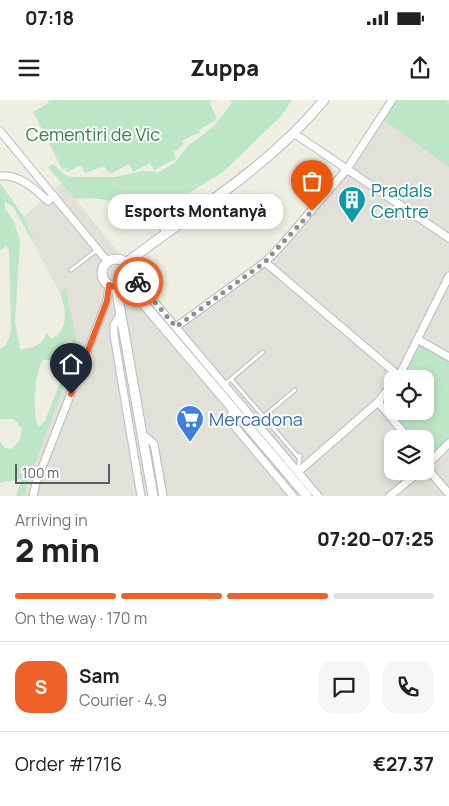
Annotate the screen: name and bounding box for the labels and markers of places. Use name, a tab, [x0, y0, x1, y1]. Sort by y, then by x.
pin	[291, 160, 333, 211]
place label: Pradals Centre	[371, 178, 432, 223]
building icon: Pradals Centre	[337, 185, 367, 224]
callout: Esports Montanyà	[107, 194, 282, 228]
pin	[50, 343, 92, 394]
supermarket icon: Mercadona	[175, 404, 205, 443]
place label: Mercadona	[209, 407, 303, 431]

